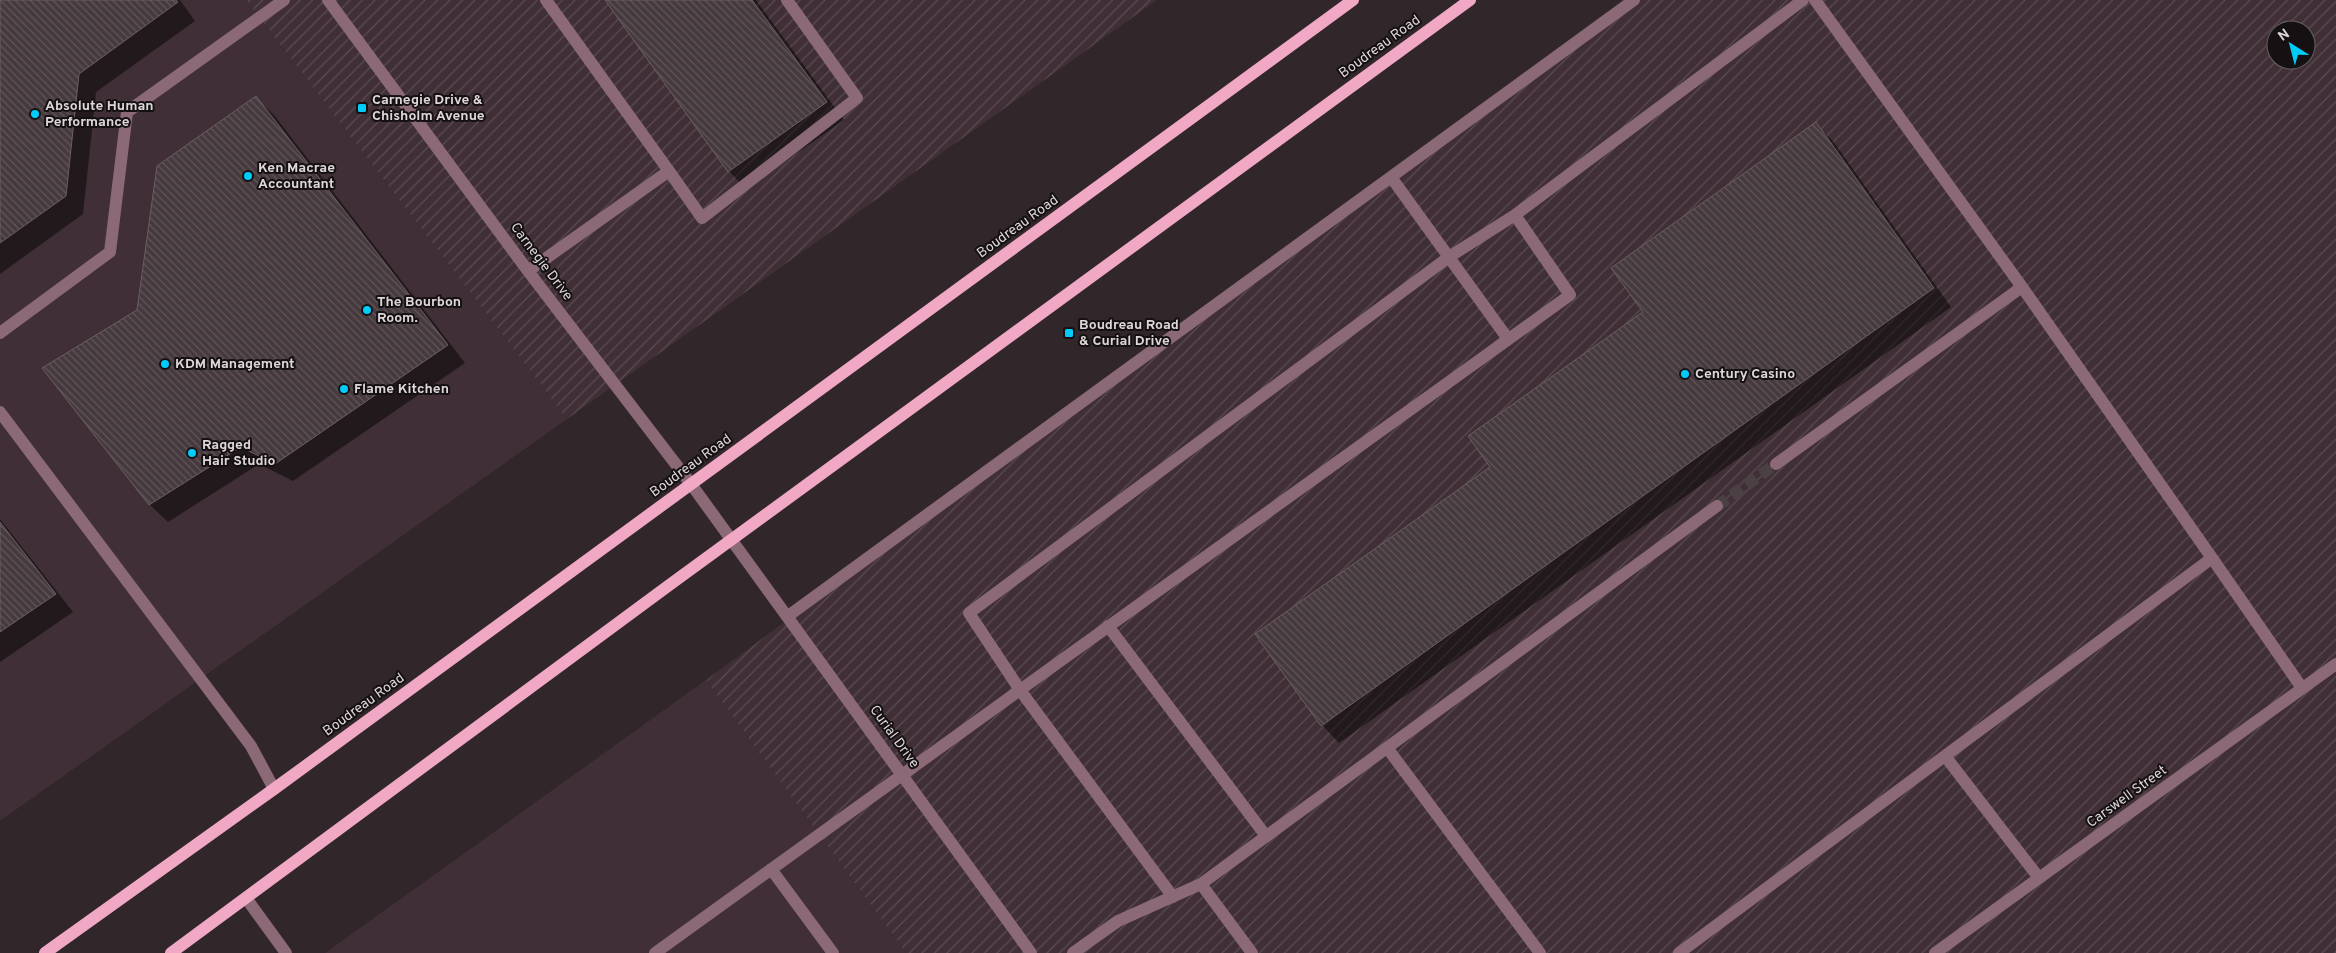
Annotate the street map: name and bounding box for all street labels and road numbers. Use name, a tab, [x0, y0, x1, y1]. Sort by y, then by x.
street label: Boudreau Road	[1336, 12, 1424, 82]
street label: Boudreau Road	[974, 192, 1062, 262]
street label: Carnegie Drive	[506, 220, 576, 304]
street label: Boudreau Road	[647, 431, 735, 501]
street label: Boudreau Road	[320, 670, 408, 740]
street label: Curial Drive	[866, 702, 922, 772]
street label: Carswell Street	[2084, 762, 2170, 832]

